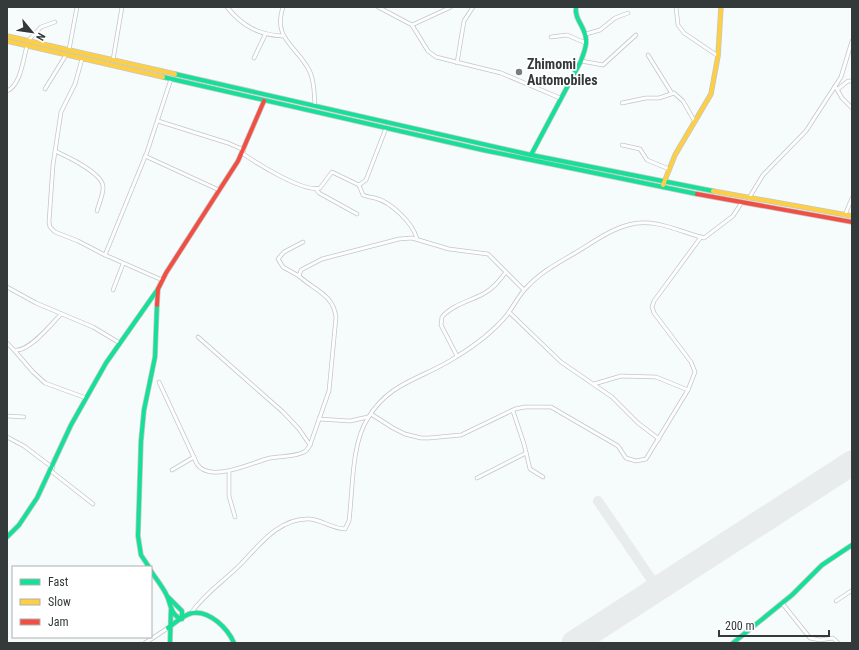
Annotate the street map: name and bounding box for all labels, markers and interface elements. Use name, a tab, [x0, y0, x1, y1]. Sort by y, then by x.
north arrow	[12, 12, 52, 52]
text: N	[33, 31, 48, 43]
place label: Zhimomi Automobiles	[527, 56, 598, 88]
marker: Zhimomi Automobiles	[514, 67, 524, 77]
legend	[12, 566, 152, 638]
text: Fast	[48, 575, 69, 589]
text: Slow	[48, 595, 71, 609]
scale bar	[719, 612, 829, 638]
text: Jam	[48, 615, 69, 629]
text: 200 m	[725, 619, 755, 633]

